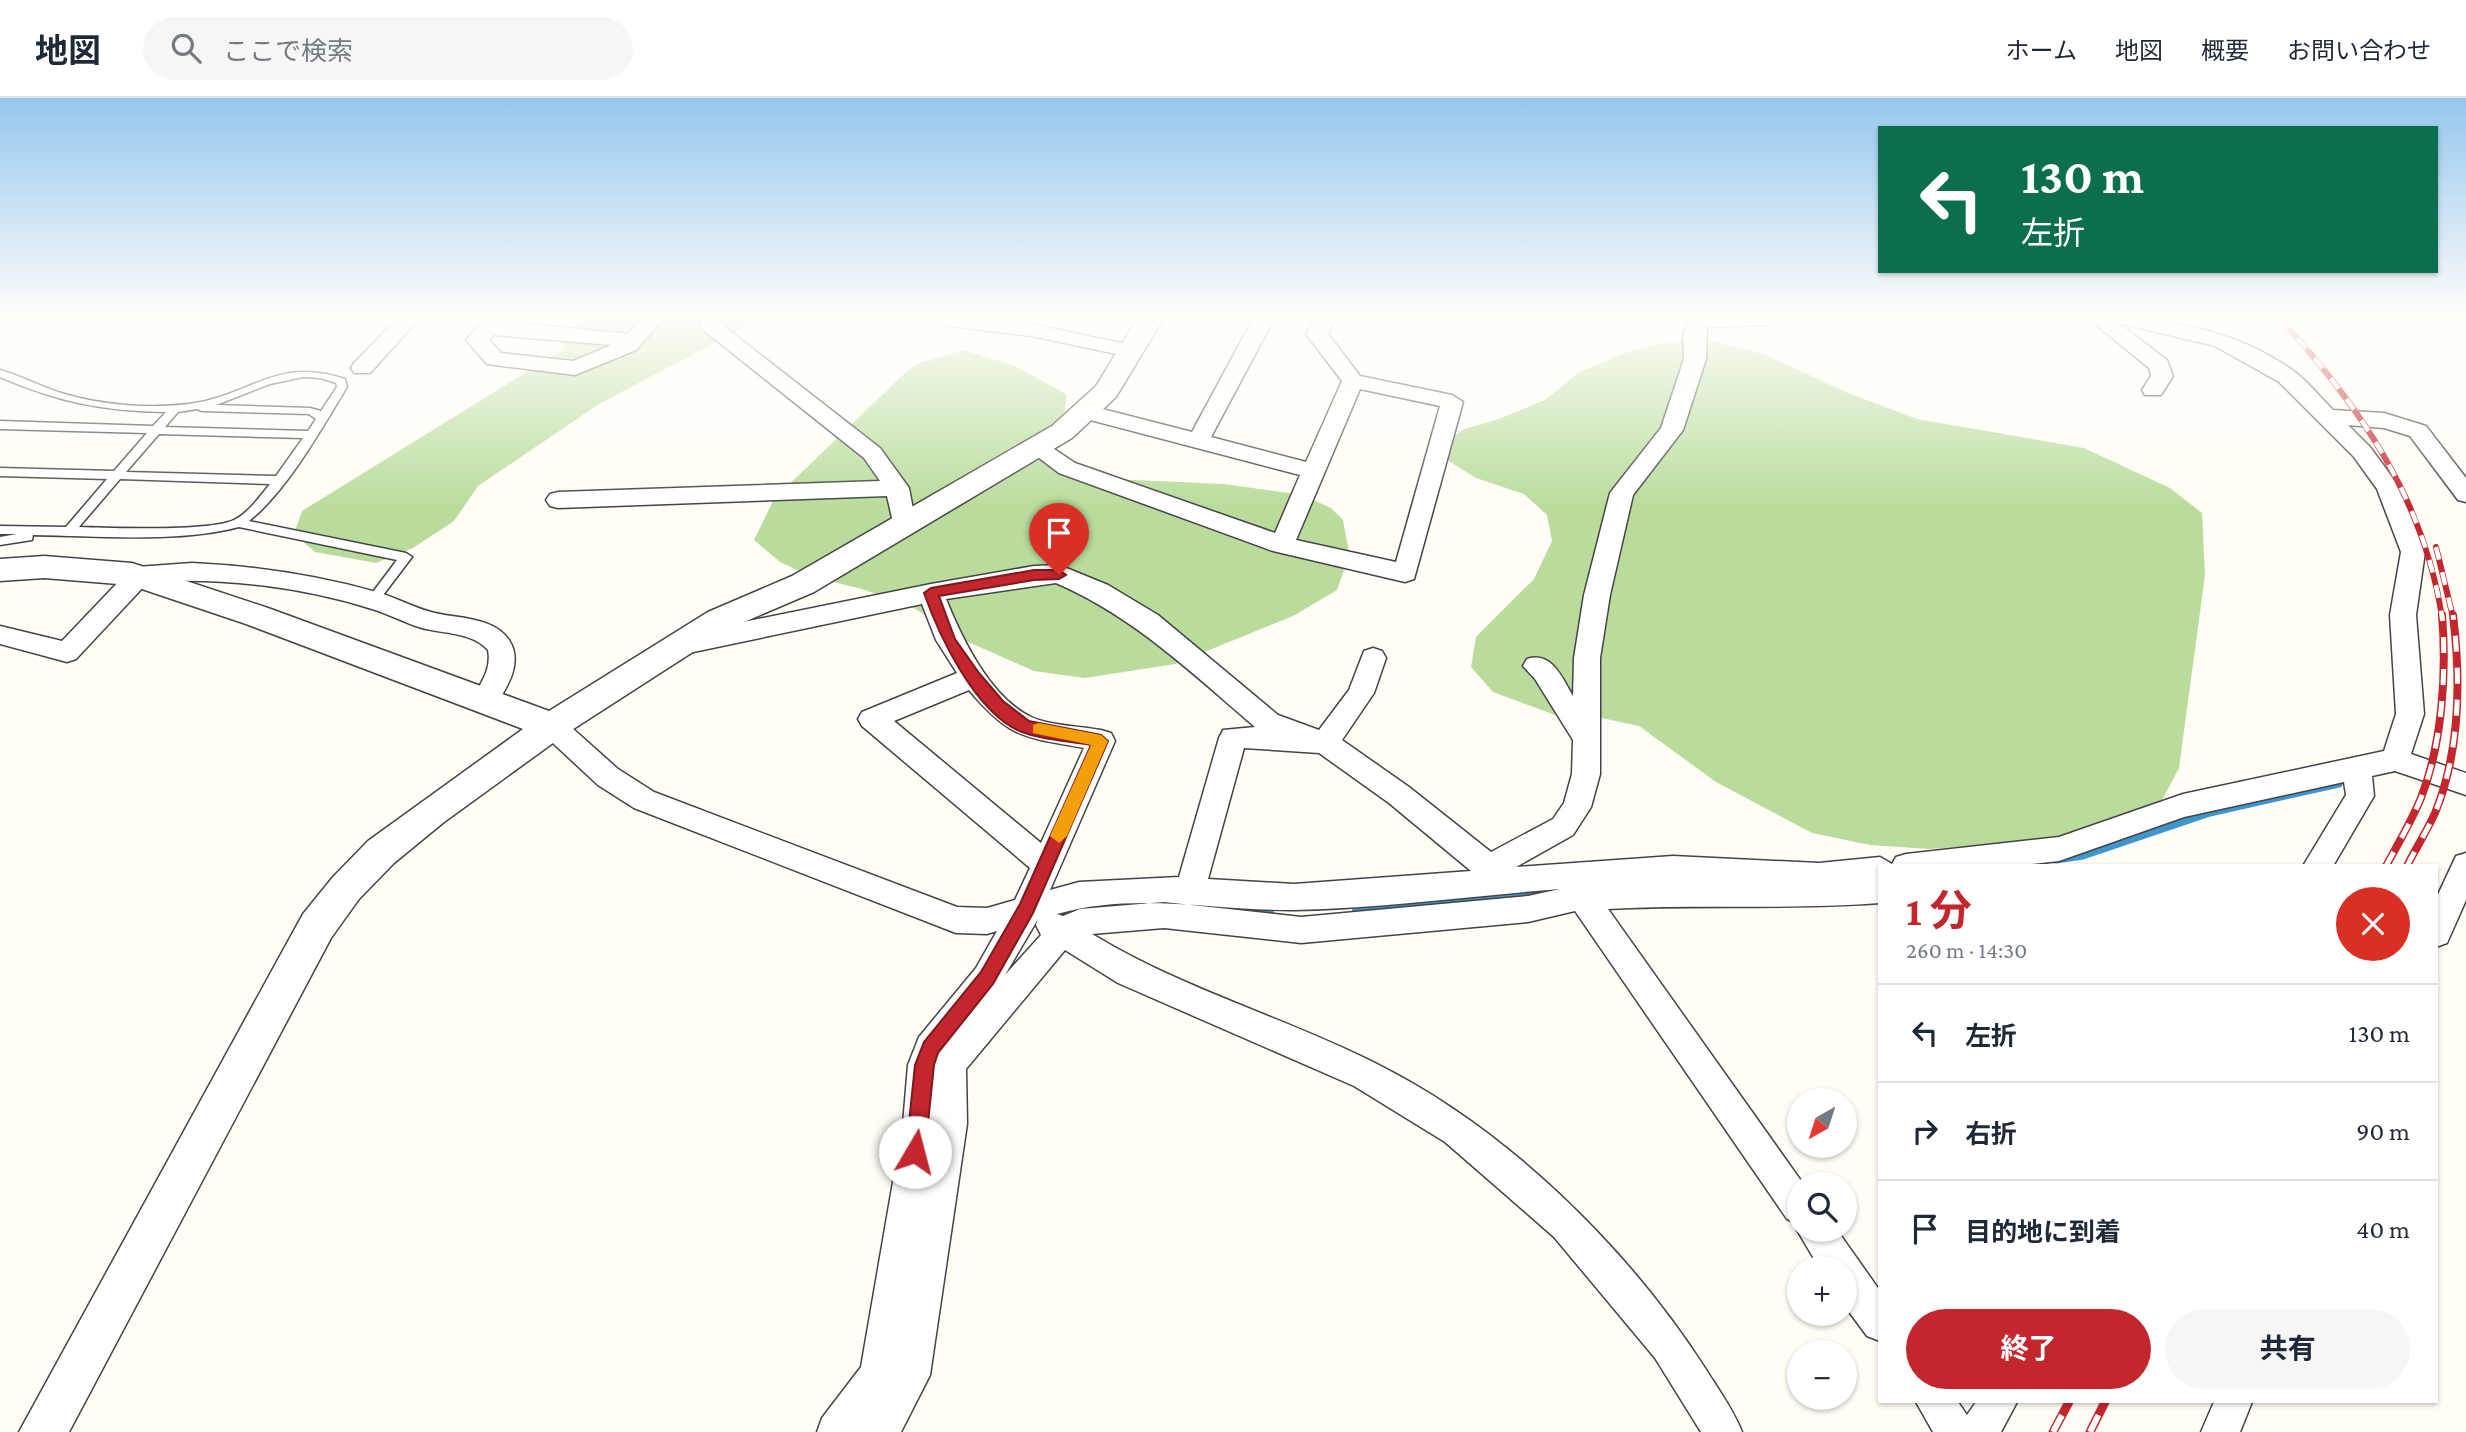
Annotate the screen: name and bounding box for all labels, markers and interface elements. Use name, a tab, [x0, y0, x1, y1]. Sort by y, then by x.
search box	[143, 17, 633, 80]
icon: search	[167, 29, 205, 67]
text: 地図	[35, 32, 101, 69]
text: ここで検索	[223, 37, 353, 66]
text: ホーム	[2006, 37, 2077, 64]
text: 地図	[2115, 37, 2163, 64]
text: 概要	[2201, 37, 2249, 64]
text: お問い合わせ	[2287, 37, 2431, 64]
text: 130 m	[2021, 149, 2144, 204]
icon: left	[1906, 154, 1997, 245]
text: 左折	[2021, 215, 2085, 251]
pin	[1029, 503, 1089, 575]
icon: arrive	[1040, 514, 1078, 552]
text: 1 分	[1906, 887, 1972, 934]
button: close	[2336, 887, 2410, 961]
text: 260 m · 14:30	[1906, 937, 2027, 963]
icon: left	[1906, 1014, 1944, 1052]
text: 130 m	[2349, 1019, 2410, 1048]
text: 左折	[1965, 1022, 2017, 1051]
north arrow	[1787, 1088, 1857, 1158]
map controls	[1787, 1088, 1857, 1410]
icon: right	[1906, 1112, 1944, 1150]
position arrow	[878, 1115, 952, 1189]
text: 90 m	[2356, 1117, 2410, 1146]
text: 右折	[1965, 1120, 2017, 1149]
button: search	[1787, 1172, 1857, 1242]
icon: arrive	[1906, 1210, 1944, 1248]
text: 40 m	[2356, 1215, 2410, 1244]
text: 目的地に到着	[1965, 1218, 2121, 1247]
button: +	[1787, 1256, 1857, 1326]
button: 終了	[1906, 1309, 2151, 1389]
button: 共有	[2165, 1309, 2410, 1389]
button: −	[1787, 1340, 1857, 1410]

